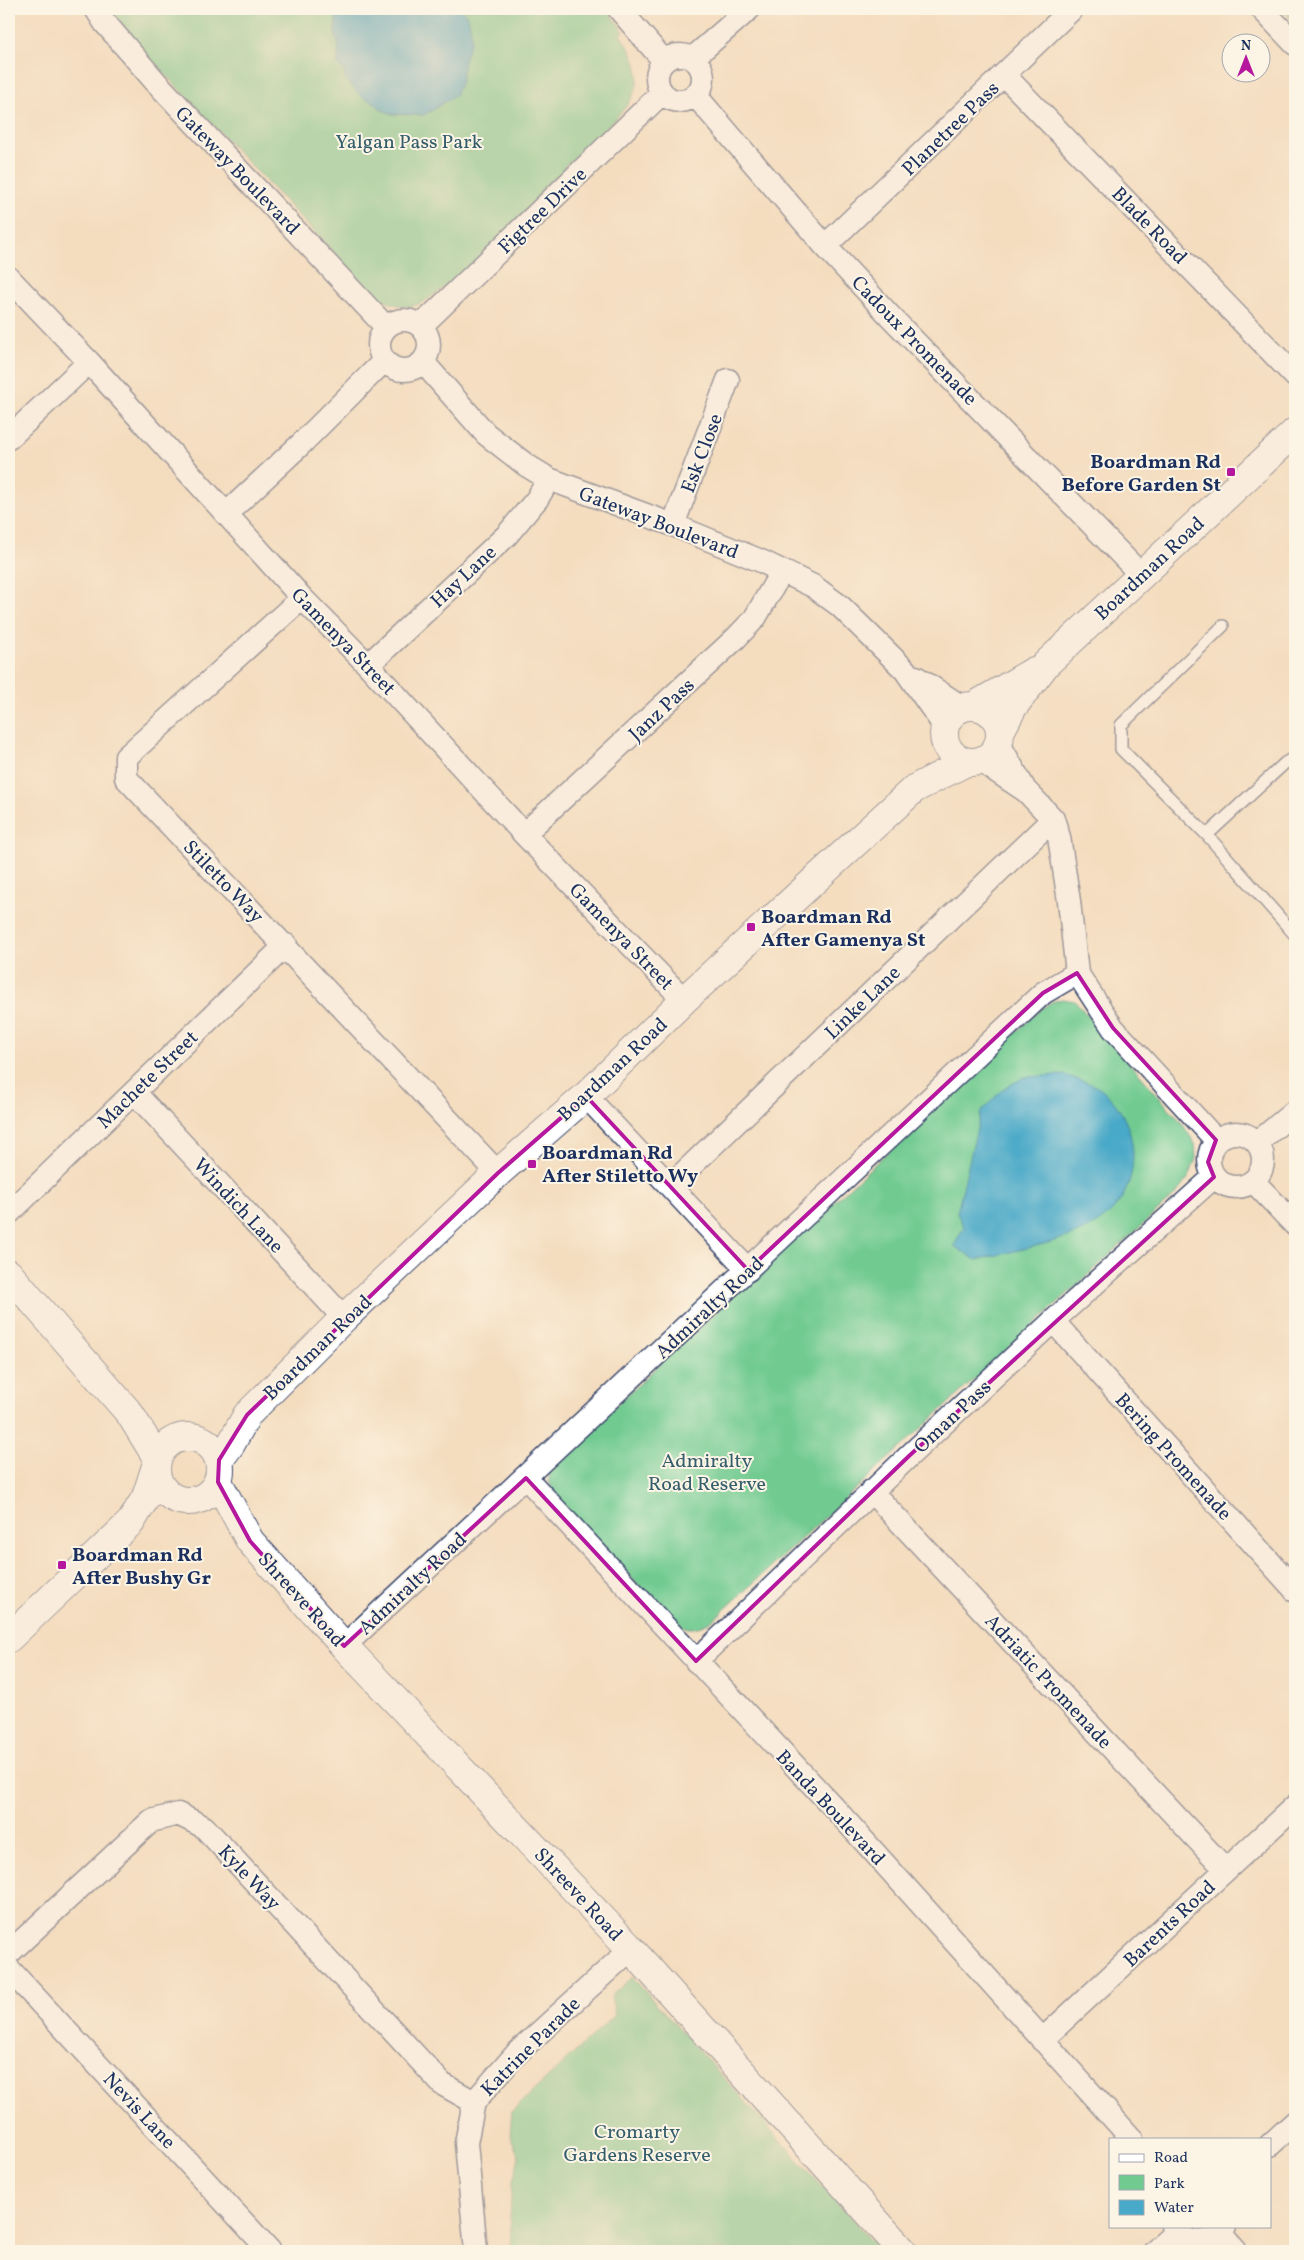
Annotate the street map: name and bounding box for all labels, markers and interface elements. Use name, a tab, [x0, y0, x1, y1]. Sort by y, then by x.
north arrow	[1222, 32, 1272, 82]
text: N	[1241, 37, 1251, 56]
street label: Planetree Pass	[896, 76, 1006, 183]
street label: Gateway Boulevard	[168, 101, 305, 242]
park label: Yalgan Pass Park	[336, 129, 483, 157]
street label: Figtree Drive	[493, 162, 594, 261]
street label: Blade Road	[1104, 181, 1193, 271]
street label: Cadoux Promenade	[844, 270, 983, 413]
street label: Esk Close	[675, 410, 731, 498]
place label: Boardman Rd Before Garden St	[1062, 449, 1221, 500]
marker: Boardman Rd Before Garden St	[1225, 466, 1237, 478]
street label: Gateway Boulevard	[574, 480, 742, 567]
street label: Boardman Road	[1089, 511, 1212, 628]
street label: Hay Lane	[425, 540, 504, 615]
street label: Gamenya Street	[284, 582, 401, 703]
street label: Janz Pass	[623, 673, 702, 748]
street label: Stiletto Way	[176, 835, 270, 930]
street label: Gamenya Street	[562, 877, 679, 998]
place label: Boardman Rd After Gamenya St	[761, 904, 926, 955]
marker: Boardman Rd After Gamenya St	[745, 921, 757, 933]
street label: Linke Lane	[819, 960, 908, 1047]
street label: Boardman Road	[552, 1012, 675, 1129]
street label: Machete Street	[91, 1025, 205, 1136]
place label: Boardman Rd After Stiletto Wy	[542, 1140, 698, 1191]
street label: Windich Lane	[186, 1152, 289, 1260]
marker: Boardman Rd After Stiletto Wy	[526, 1158, 538, 1170]
street label: Admiralty Road	[650, 1251, 771, 1366]
street label: Boardman Road	[258, 1289, 379, 1408]
street label: Oman Pass	[908, 1374, 998, 1461]
street label: Bering Promenade	[1108, 1387, 1237, 1527]
park label: Admiralty Road Reserve	[648, 1448, 766, 1499]
street label: Admiralty Road	[353, 1527, 474, 1642]
place label: Boardman Rd After Bushy Gr	[72, 1542, 211, 1593]
street label: Shreeve Road	[250, 1547, 351, 1654]
marker: Boardman Rd After Bushy Gr	[56, 1559, 68, 1571]
street label: Adriatic Promenade	[977, 1609, 1118, 1756]
street label: Banda Boulevard	[768, 1744, 891, 1873]
street label: Kyle Way	[211, 1839, 286, 1918]
street label: Shreeve Road	[527, 1842, 628, 1948]
street label: Barents Road	[1118, 1874, 1223, 1975]
street label: Katrine Parade	[475, 1991, 588, 2104]
street label: Nevis Lane	[96, 2067, 181, 2156]
park label: Cromarty Gardens Reserve	[563, 2119, 711, 2170]
legend	[1109, 2138, 1272, 2228]
text: Road	[1154, 2148, 1188, 2169]
text: Park	[1154, 2174, 1185, 2195]
text: Water	[1154, 2198, 1194, 2219]

